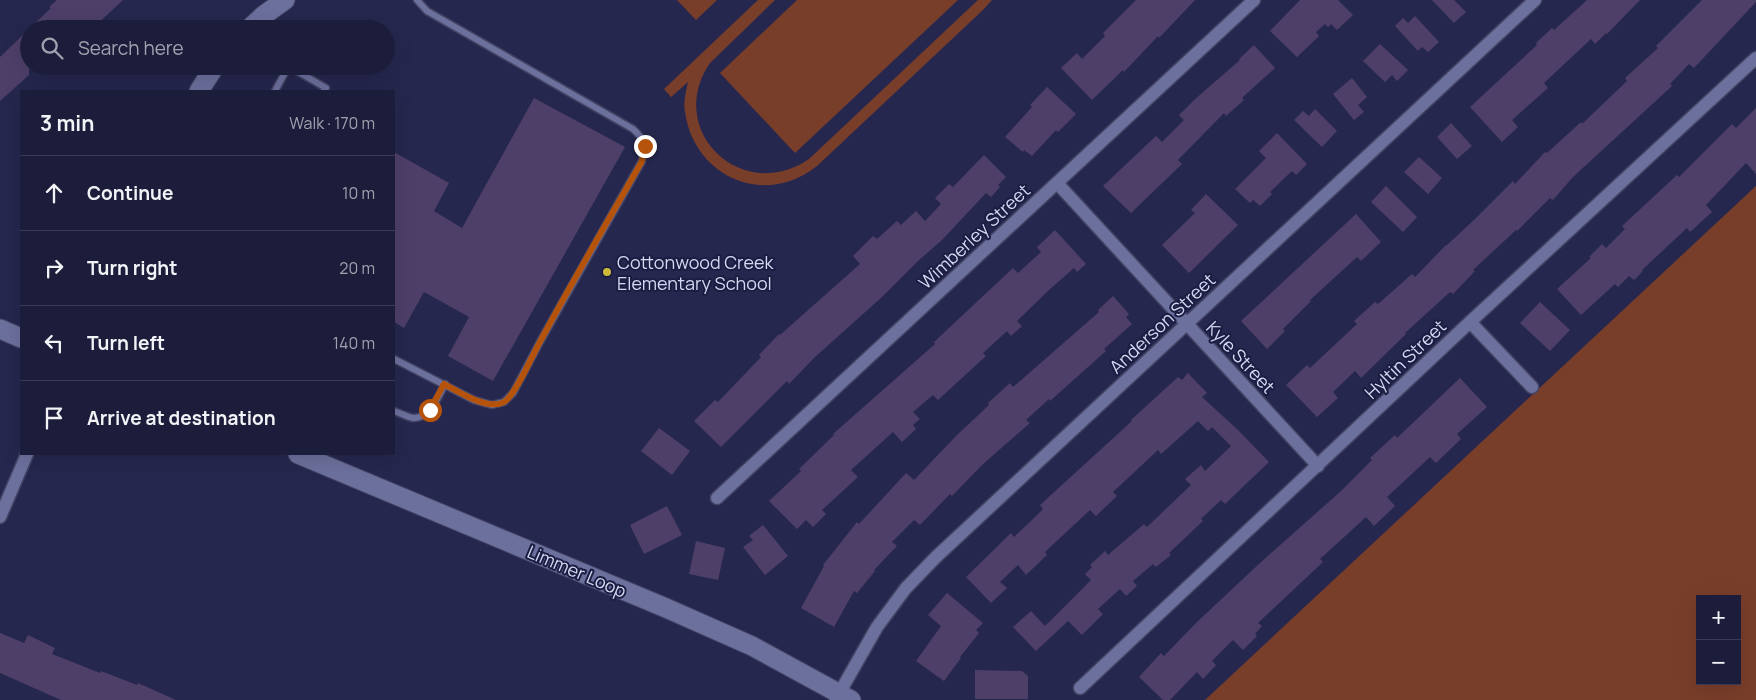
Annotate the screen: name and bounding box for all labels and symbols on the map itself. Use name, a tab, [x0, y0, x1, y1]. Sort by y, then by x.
route end	[634, 135, 657, 158]
street label: Wimberley Street	[913, 178, 1035, 294]
place label: Cottonwood Creek Elementary School	[617, 250, 774, 295]
marker: Cottonwood Creek Elementary School	[601, 266, 613, 278]
street label: Anderson Street	[1104, 268, 1220, 378]
street label: Hyltin Street	[1359, 314, 1451, 404]
street label: Kyle Street	[1201, 316, 1281, 398]
route start	[419, 399, 442, 422]
street label: Limmer Loop	[524, 539, 630, 603]

